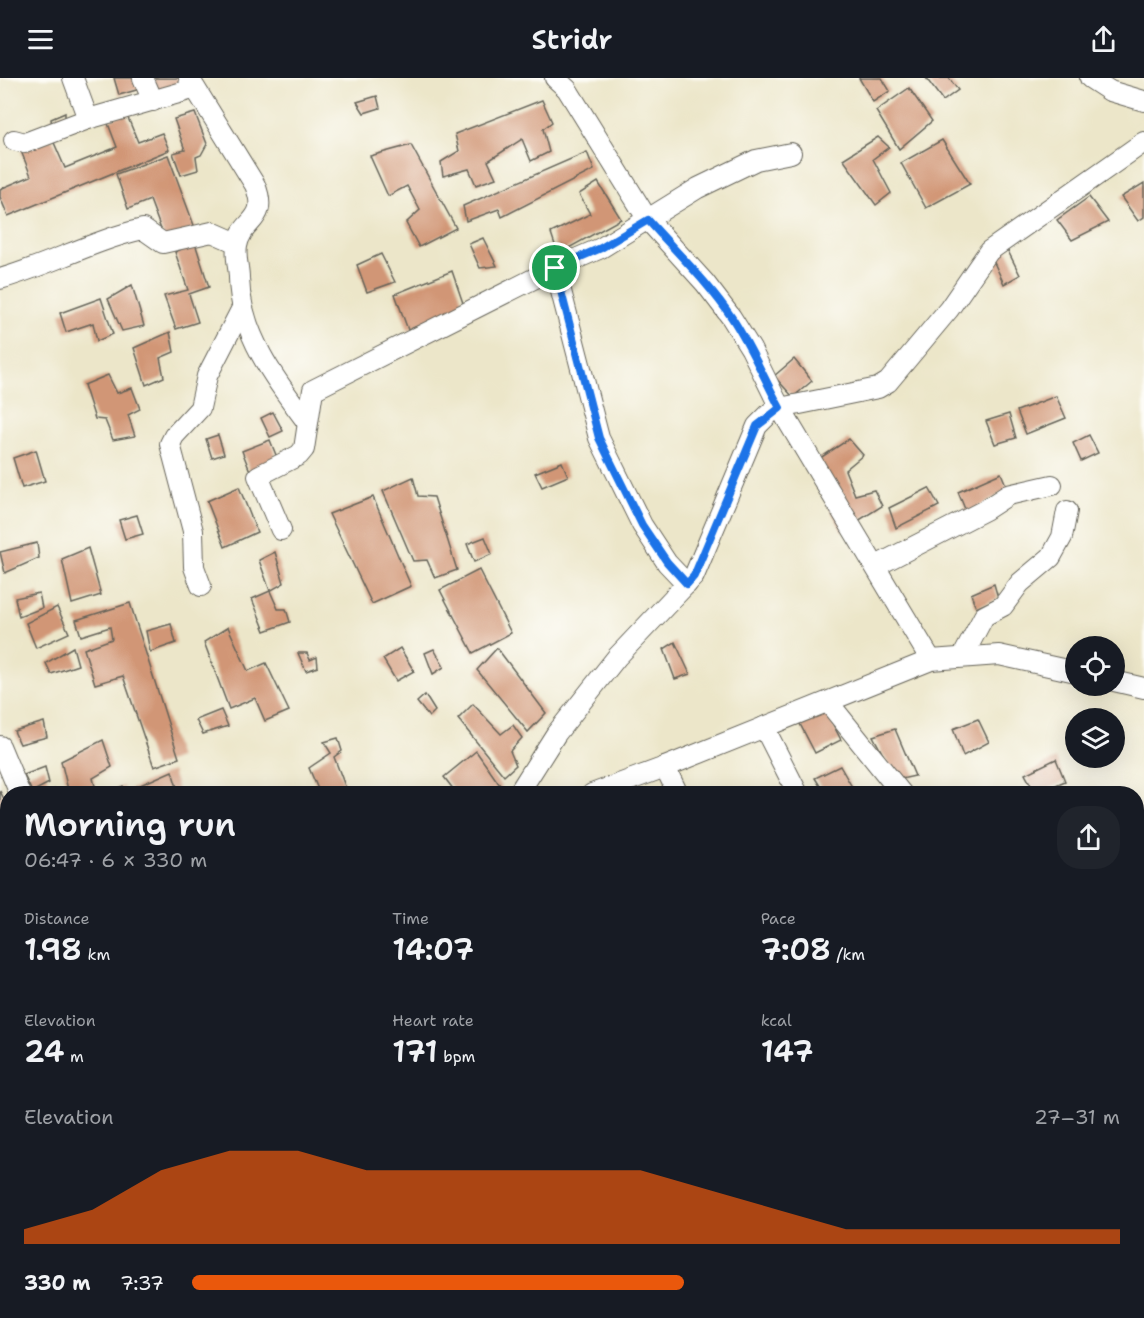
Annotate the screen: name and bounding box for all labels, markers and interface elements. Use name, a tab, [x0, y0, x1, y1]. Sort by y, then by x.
text: Stridr	[532, 21, 612, 58]
icon: menu	[24, 23, 57, 56]
icon: share	[1087, 23, 1120, 56]
pin	[529, 242, 580, 293]
icon: arrive	[538, 251, 571, 284]
map controls	[1065, 636, 1125, 768]
button: locate	[1065, 636, 1125, 696]
button: layers	[1065, 708, 1125, 768]
text: Morning run	[24, 802, 236, 847]
button: share	[1057, 806, 1120, 869]
text: 06:47 · 6 × 330 m	[24, 847, 207, 873]
text: Distance	[24, 908, 90, 929]
text: Time	[392, 908, 429, 929]
text: Pace	[761, 908, 796, 929]
text: 1.98	[24, 929, 82, 970]
text: 14:07	[392, 929, 474, 970]
text: 7:08	[761, 929, 831, 970]
text: km	[82, 944, 110, 965]
text: /km	[831, 944, 865, 965]
text: Elevation	[24, 1010, 96, 1031]
text: Heart rate	[392, 1010, 474, 1031]
text: kcal	[761, 1010, 792, 1031]
text: 24	[24, 1031, 65, 1072]
text: 171	[392, 1031, 438, 1072]
text: 147	[761, 1031, 814, 1072]
text: m	[65, 1046, 84, 1067]
text: bpm	[438, 1046, 475, 1067]
text: Elevation	[24, 1104, 114, 1130]
text: 27–31 m	[1034, 1104, 1120, 1130]
text: 330 m	[24, 1270, 91, 1296]
text: 7:37	[120, 1270, 164, 1296]

